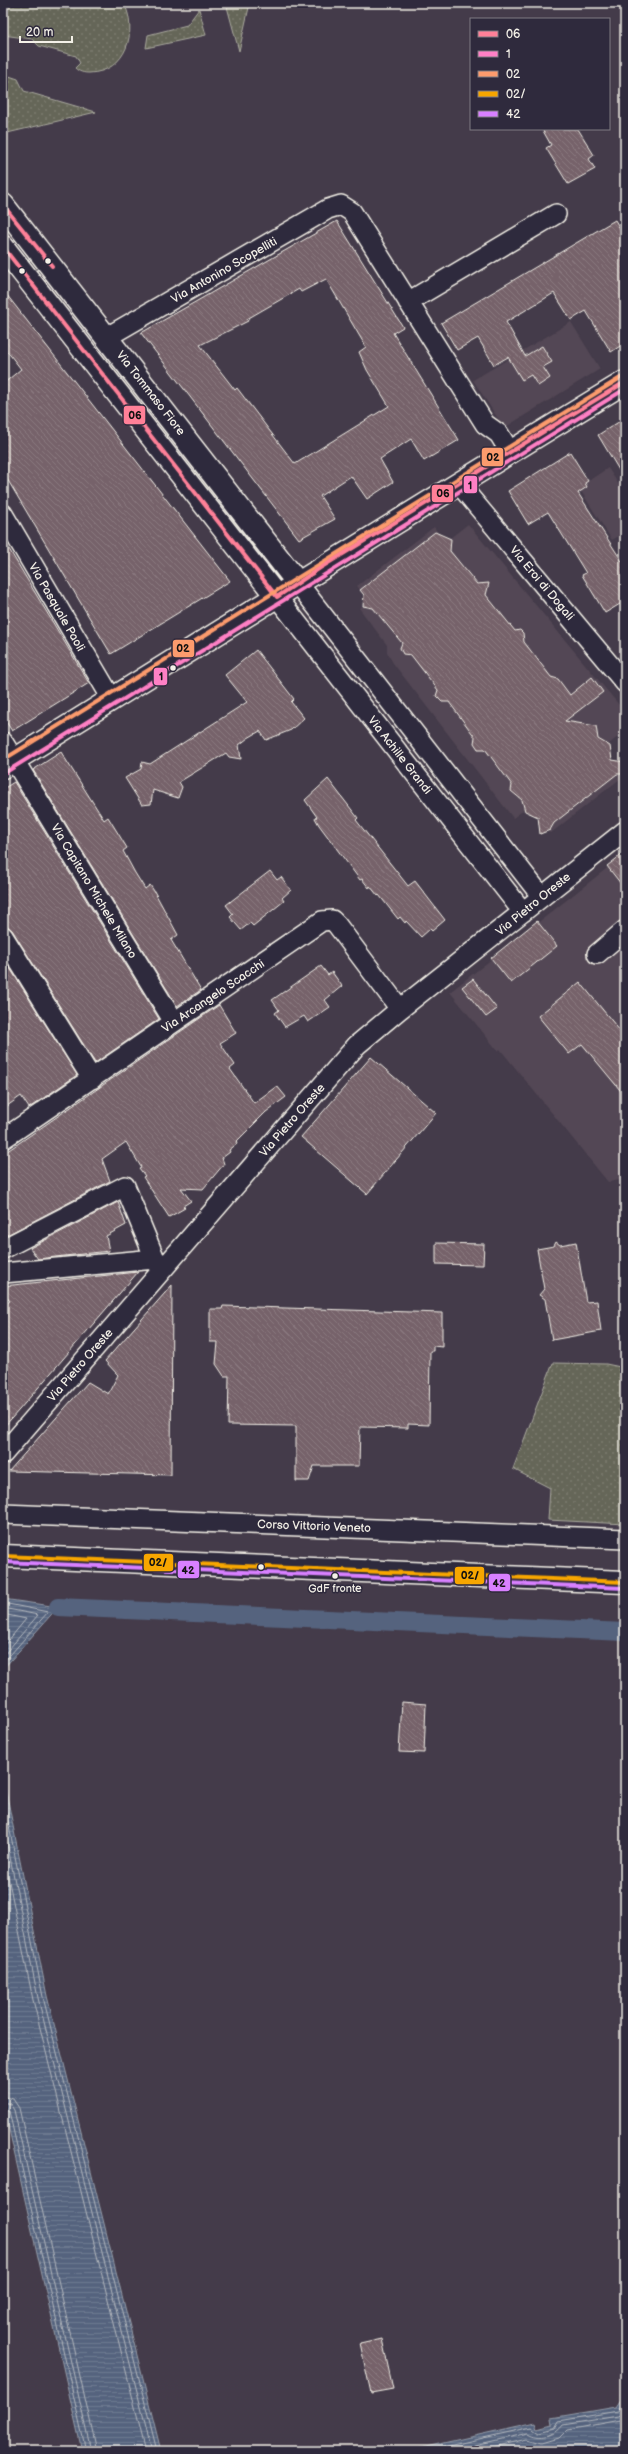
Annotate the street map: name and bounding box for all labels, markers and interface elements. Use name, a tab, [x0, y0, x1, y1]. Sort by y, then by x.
scale bar	[20, 18, 72, 44]
legend	[470, 18, 610, 130]
text: 20 m	[26, 25, 53, 40]
text: 06	[506, 27, 520, 42]
text: 1	[506, 47, 511, 62]
text: 02	[506, 67, 520, 82]
text: 02/	[506, 87, 526, 102]
text: 42	[506, 107, 520, 122]
street label: Via Antonino Scopelliti	[169, 234, 280, 307]
unlabelled marker	[43, 256, 53, 266]
unlabelled marker	[17, 266, 27, 276]
street label: Via Tommaso Fiore	[113, 348, 188, 439]
line badge: 06	[123, 405, 146, 425]
text: 06	[128, 409, 142, 422]
line badge: 02	[481, 447, 504, 467]
text: 02	[486, 451, 500, 464]
line badge: 1	[463, 475, 478, 494]
text: 1	[468, 479, 472, 492]
line badge: 06	[431, 484, 454, 503]
text: 06	[436, 487, 450, 500]
street label: Via Eroi di Dogali	[506, 543, 577, 624]
street label: Via Pasquale Paoli	[25, 560, 88, 654]
line badge: 02	[172, 639, 195, 658]
text: 02	[176, 642, 190, 655]
unlabelled marker	[168, 663, 178, 673]
line badge: 1	[153, 667, 168, 686]
text: 1	[159, 670, 163, 683]
street label: Via Achille Grandi	[364, 713, 435, 798]
street label: Via Capitano Michele Milano	[47, 821, 140, 962]
street label: Via Pietro Oreste	[493, 870, 574, 939]
street label: Via Arcangelo Scacchi	[159, 956, 268, 1036]
street label: Via Pietro Oreste	[256, 1081, 328, 1160]
street label: Via Pietro Oreste	[44, 1326, 116, 1405]
street label: Corso Vittorio Veneto	[257, 1517, 371, 1536]
line badge: 02/	[143, 1553, 174, 1572]
text: 02/	[149, 1556, 167, 1569]
line badge: 42	[177, 1560, 200, 1579]
unlabelled marker	[256, 1562, 266, 1572]
text: 42	[181, 1564, 195, 1577]
line badge: 02/	[454, 1566, 485, 1585]
text: 02/	[461, 1569, 479, 1582]
marker: GdF fronte	[330, 1571, 340, 1581]
line badge: 42	[488, 1573, 511, 1592]
text: 42	[492, 1577, 506, 1590]
place label: GdF fronte	[308, 1582, 362, 1595]

